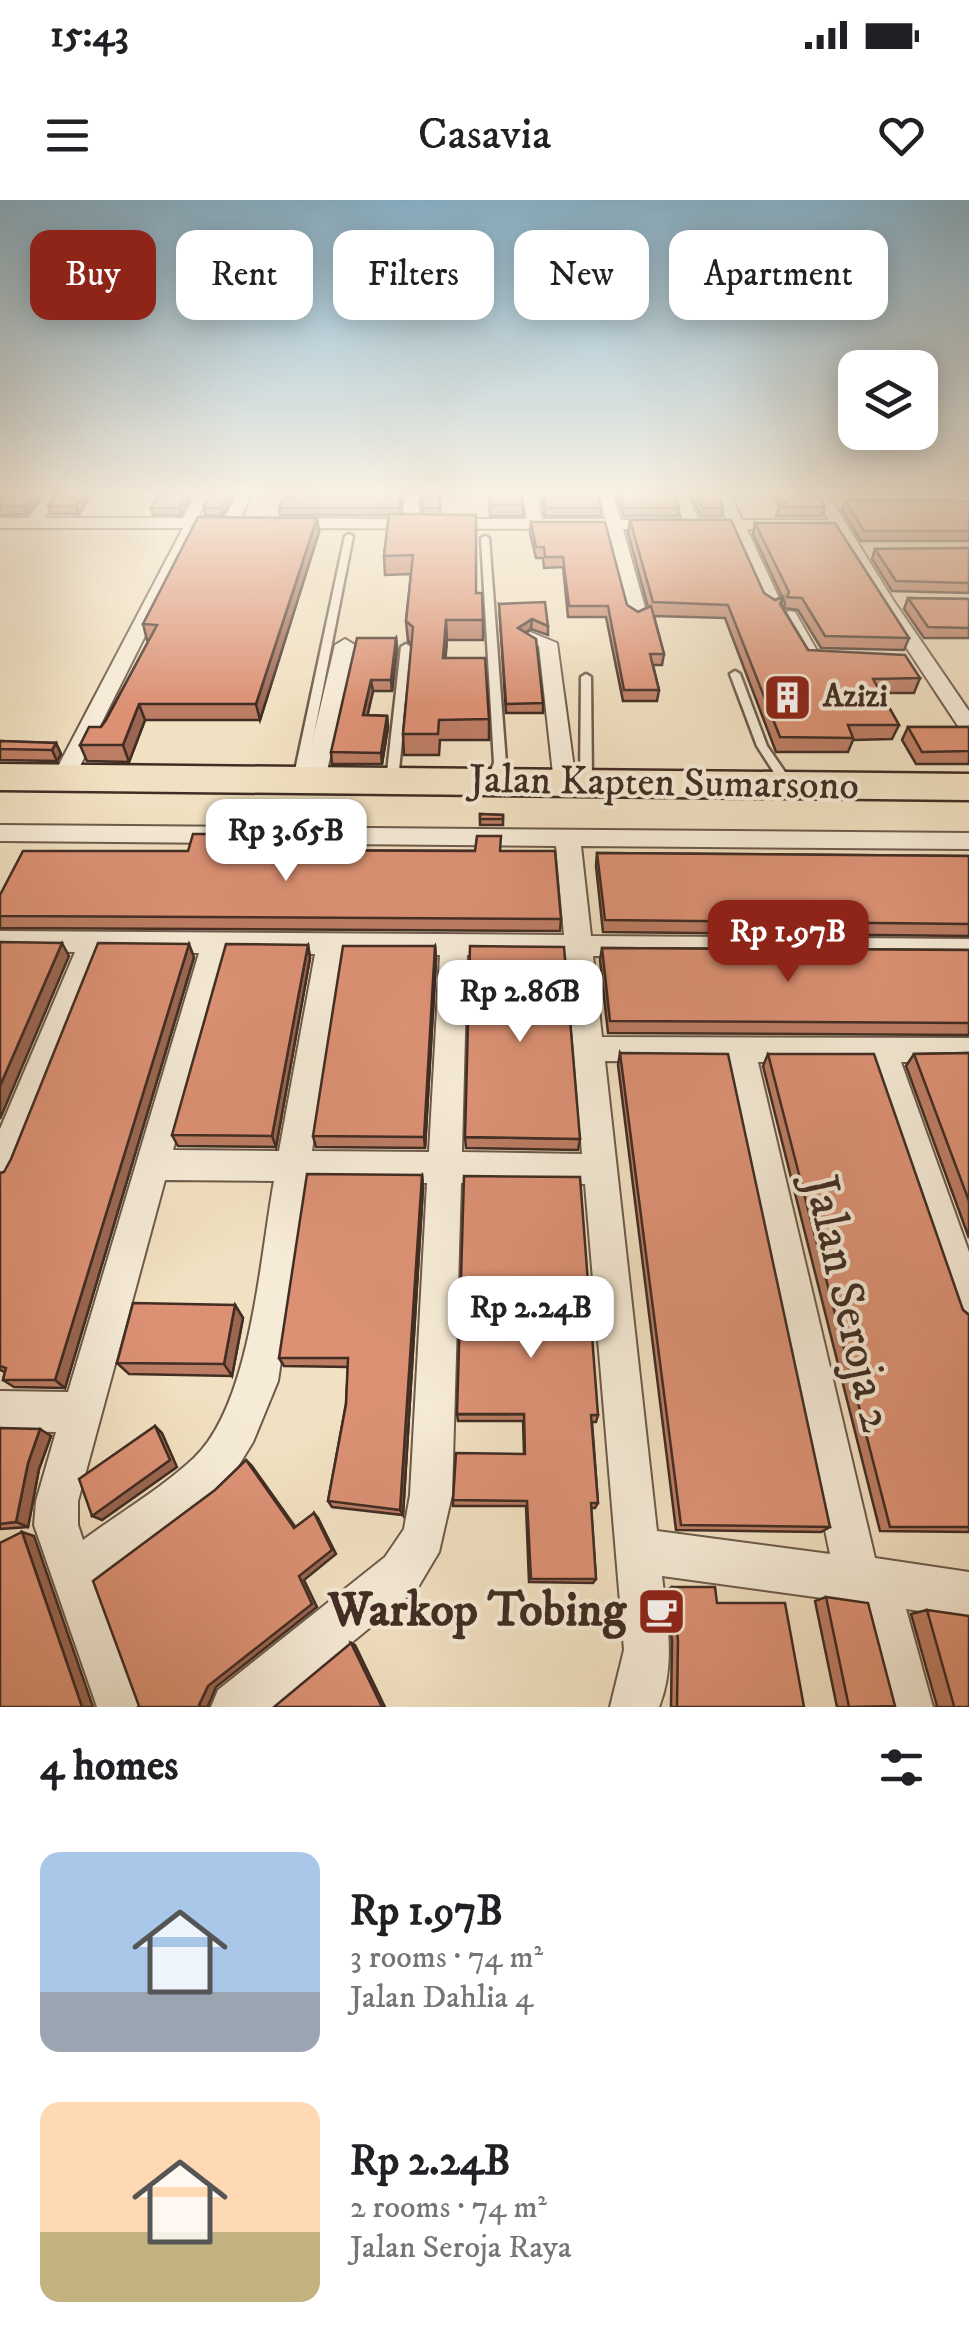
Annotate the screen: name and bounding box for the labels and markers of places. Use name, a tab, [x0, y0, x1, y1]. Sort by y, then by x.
building icon: Azizi	[762, 671, 814, 723]
place label: Azizi	[822, 677, 888, 717]
pin: Rp 3.65B	[183, 799, 389, 884]
pin: Rp 1.97B	[685, 900, 891, 985]
pin: Rp 2.86B	[417, 960, 623, 1045]
pin: Rp 2.24B	[428, 1276, 634, 1361]
place label: Warkop Tobing	[327, 1581, 628, 1641]
cafe icon: Warkop Tobing	[635, 1585, 687, 1637]

